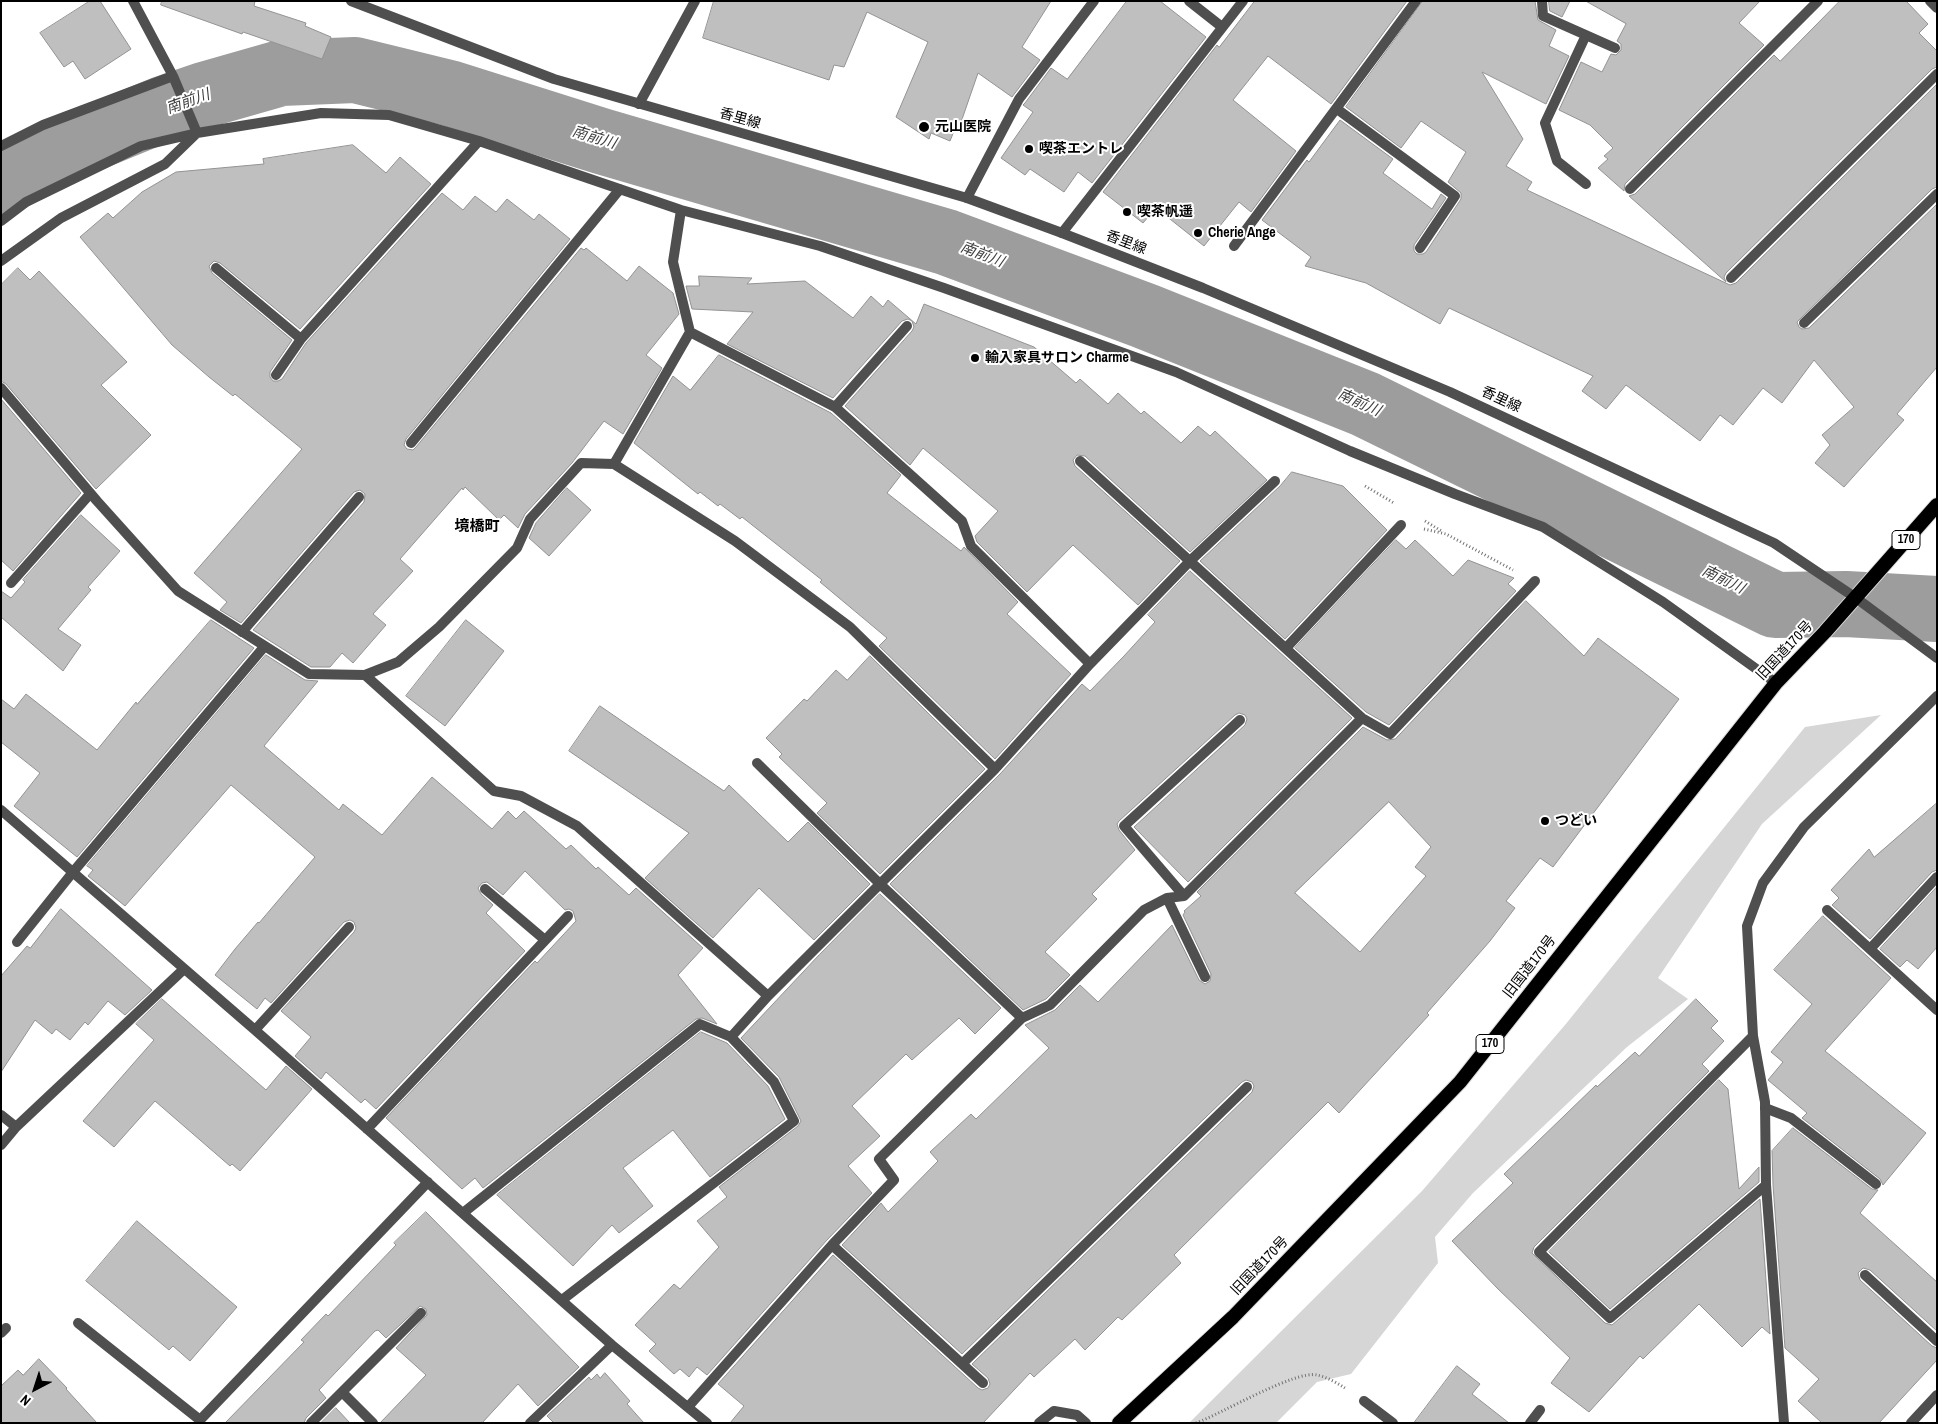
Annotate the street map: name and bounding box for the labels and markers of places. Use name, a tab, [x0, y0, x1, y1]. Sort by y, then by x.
place label: 元山医院	[935, 119, 991, 135]
marker: 元山医院	[917, 120, 931, 134]
place label: 喫茶エントレ	[1039, 141, 1123, 157]
marker: 喫茶エントレ	[1023, 143, 1035, 155]
place label: 喫茶帆遥	[1137, 204, 1193, 220]
marker: 喫茶帆遥	[1121, 206, 1133, 218]
place label: Cherie Ange	[1208, 225, 1276, 241]
marker: Cherie Ange	[1192, 227, 1204, 239]
place label: 輸入家具サロン Charme	[985, 350, 1129, 366]
marker: 輸入家具サロン Charme	[969, 352, 981, 364]
place label: つどい	[1555, 813, 1597, 829]
marker: つどい	[1539, 815, 1551, 827]

